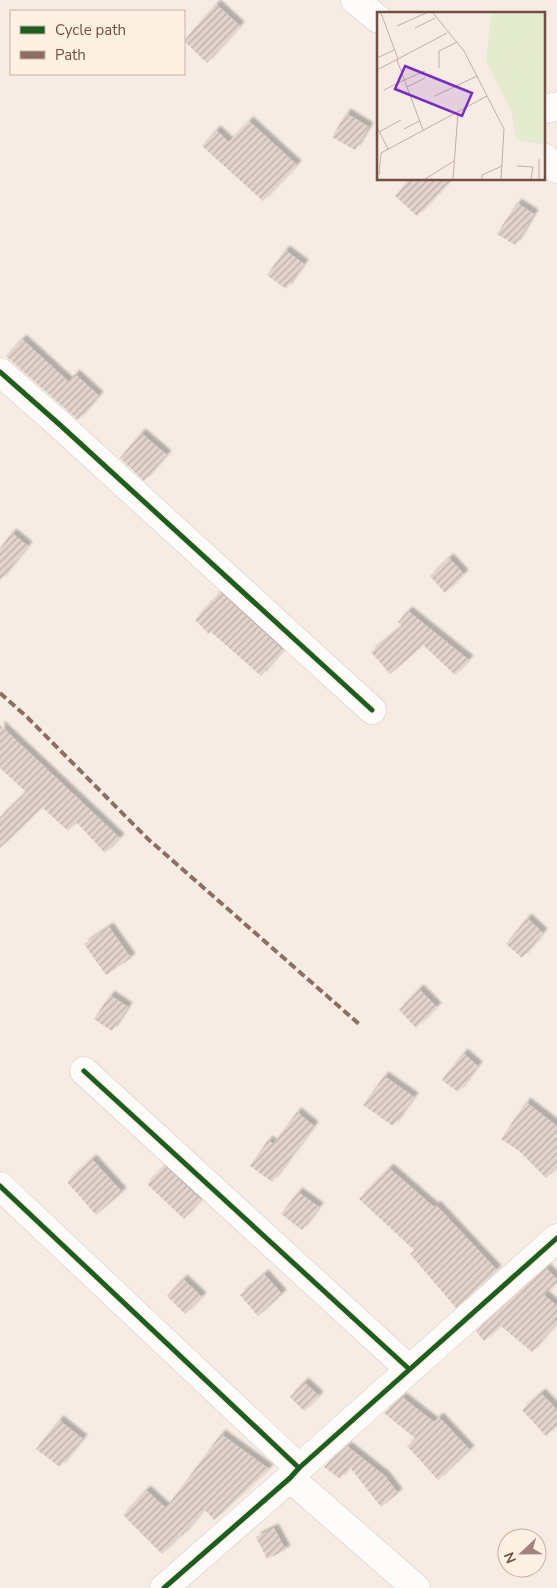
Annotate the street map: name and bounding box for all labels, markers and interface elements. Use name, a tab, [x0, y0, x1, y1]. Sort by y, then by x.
legend	[10, 10, 185, 75]
inset map	[377, 12, 544, 180]
text: Cycle path	[55, 20, 126, 40]
text: Path	[55, 45, 86, 65]
north arrow	[497, 1528, 547, 1578]
text: N	[500, 1549, 521, 1566]

